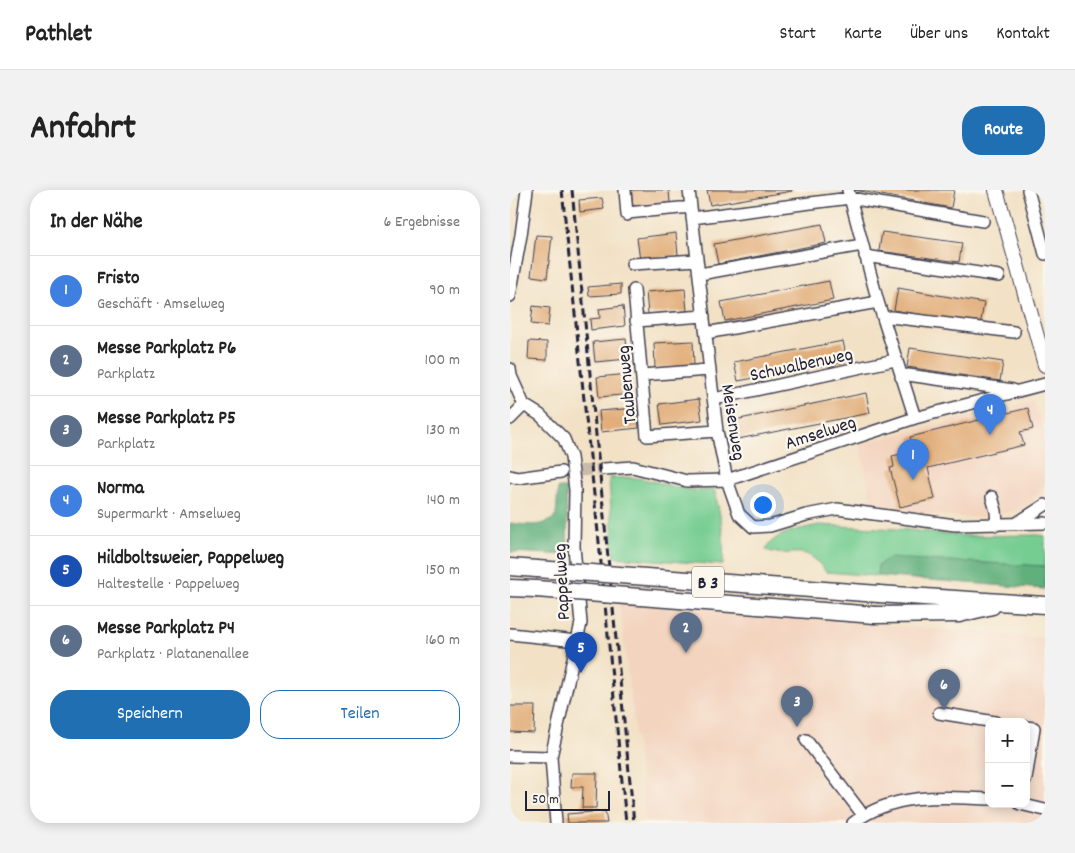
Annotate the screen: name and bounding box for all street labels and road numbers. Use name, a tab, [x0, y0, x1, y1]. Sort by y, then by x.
street label: Schwalbenweg	[748, 342, 856, 391]
street label: Taubenweg	[612, 344, 645, 425]
street label: Meisenweg	[712, 382, 751, 463]
street label: Amselweg	[782, 410, 860, 458]
street label: Pappelweg	[548, 543, 579, 621]
road number: B 3	[692, 567, 724, 598]

